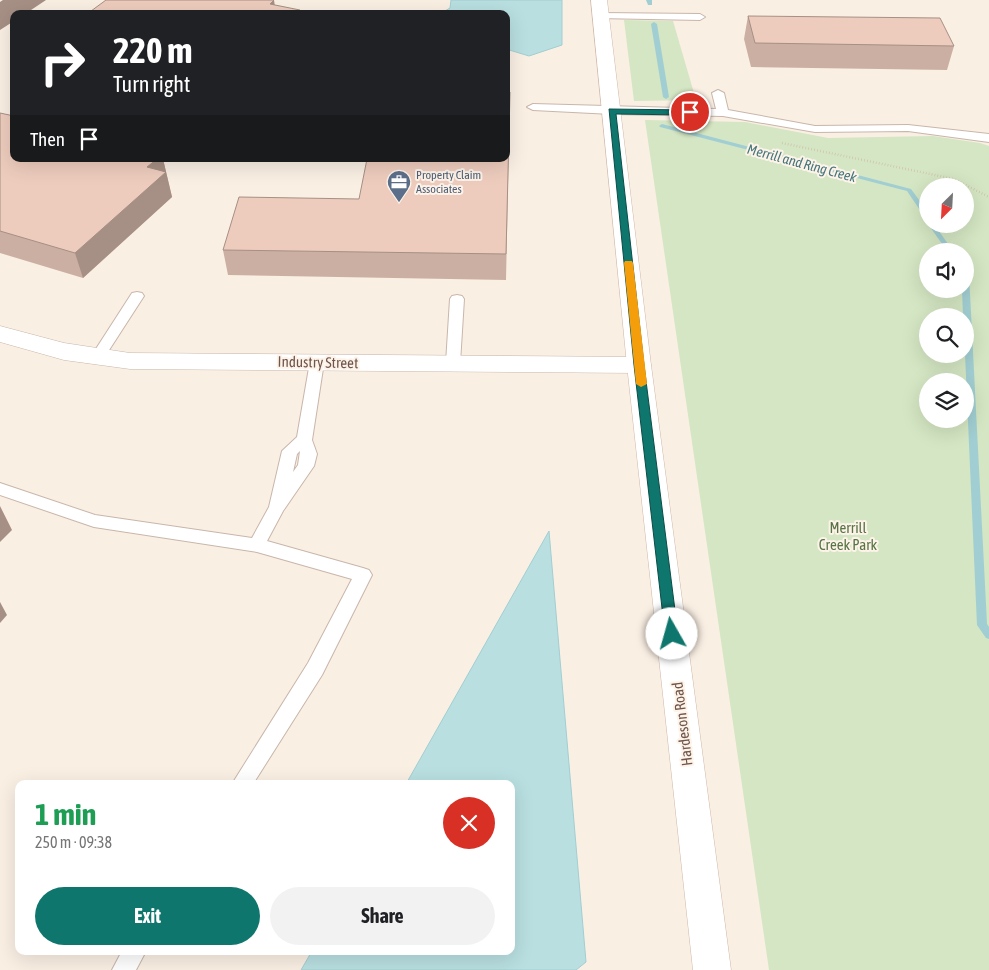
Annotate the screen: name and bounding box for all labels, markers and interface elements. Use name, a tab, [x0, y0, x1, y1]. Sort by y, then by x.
icon: right	[30, 30, 95, 95]
text: 220 m	[113, 30, 192, 70]
text: Turn right	[113, 71, 190, 97]
pin	[669, 91, 711, 133]
icon: arrive	[676, 98, 704, 126]
icon: arrive	[75, 125, 103, 153]
text: Then	[30, 128, 65, 150]
water label: Merrill and Ring Creek	[746, 141, 859, 186]
place label: Property Claim Associates	[416, 168, 481, 196]
office icon: Property Claim Associates	[386, 169, 412, 203]
north arrow	[919, 178, 974, 232]
map controls	[919, 178, 974, 428]
button: sound	[919, 243, 974, 298]
button: search	[919, 308, 974, 363]
street label: Industry Street	[278, 353, 358, 371]
button: layers	[919, 373, 974, 428]
park label: Merrill Creek Park	[819, 519, 878, 553]
position arrow	[645, 607, 697, 659]
street label: Hardeson Road	[668, 681, 696, 767]
text: 1 min	[35, 797, 96, 831]
button: close	[443, 797, 495, 849]
text: 250 m · 09:38	[35, 833, 112, 851]
button: Exit	[35, 887, 260, 945]
button: Share	[270, 887, 495, 945]

